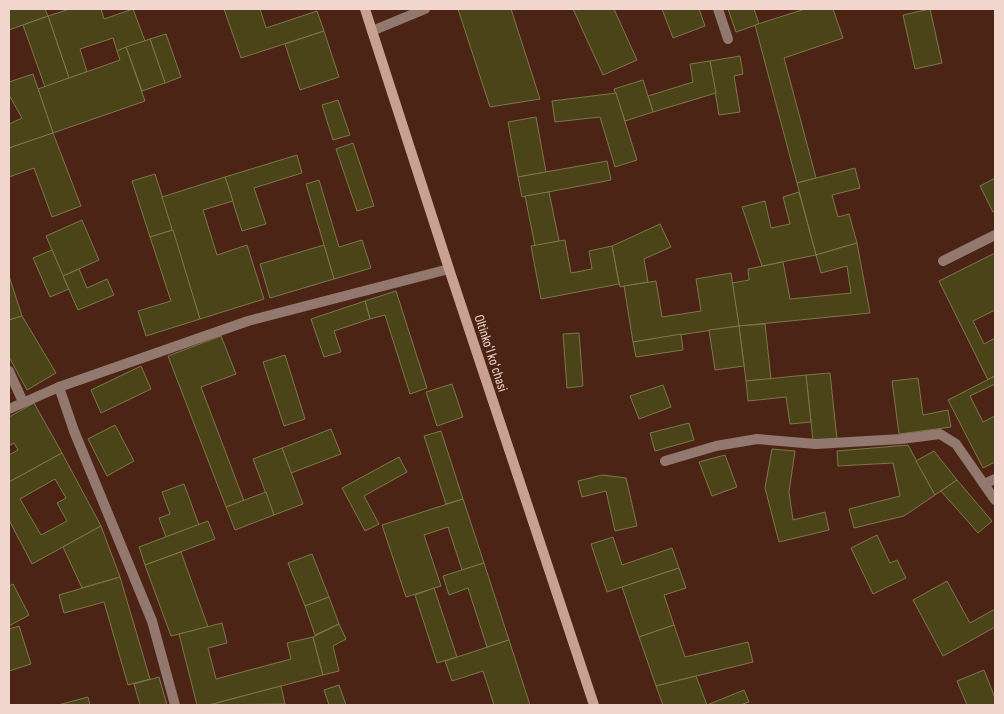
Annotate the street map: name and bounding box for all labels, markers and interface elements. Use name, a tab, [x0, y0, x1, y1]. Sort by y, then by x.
street label: Oltinkoʻl koʻchasi	[471, 312, 511, 394]

